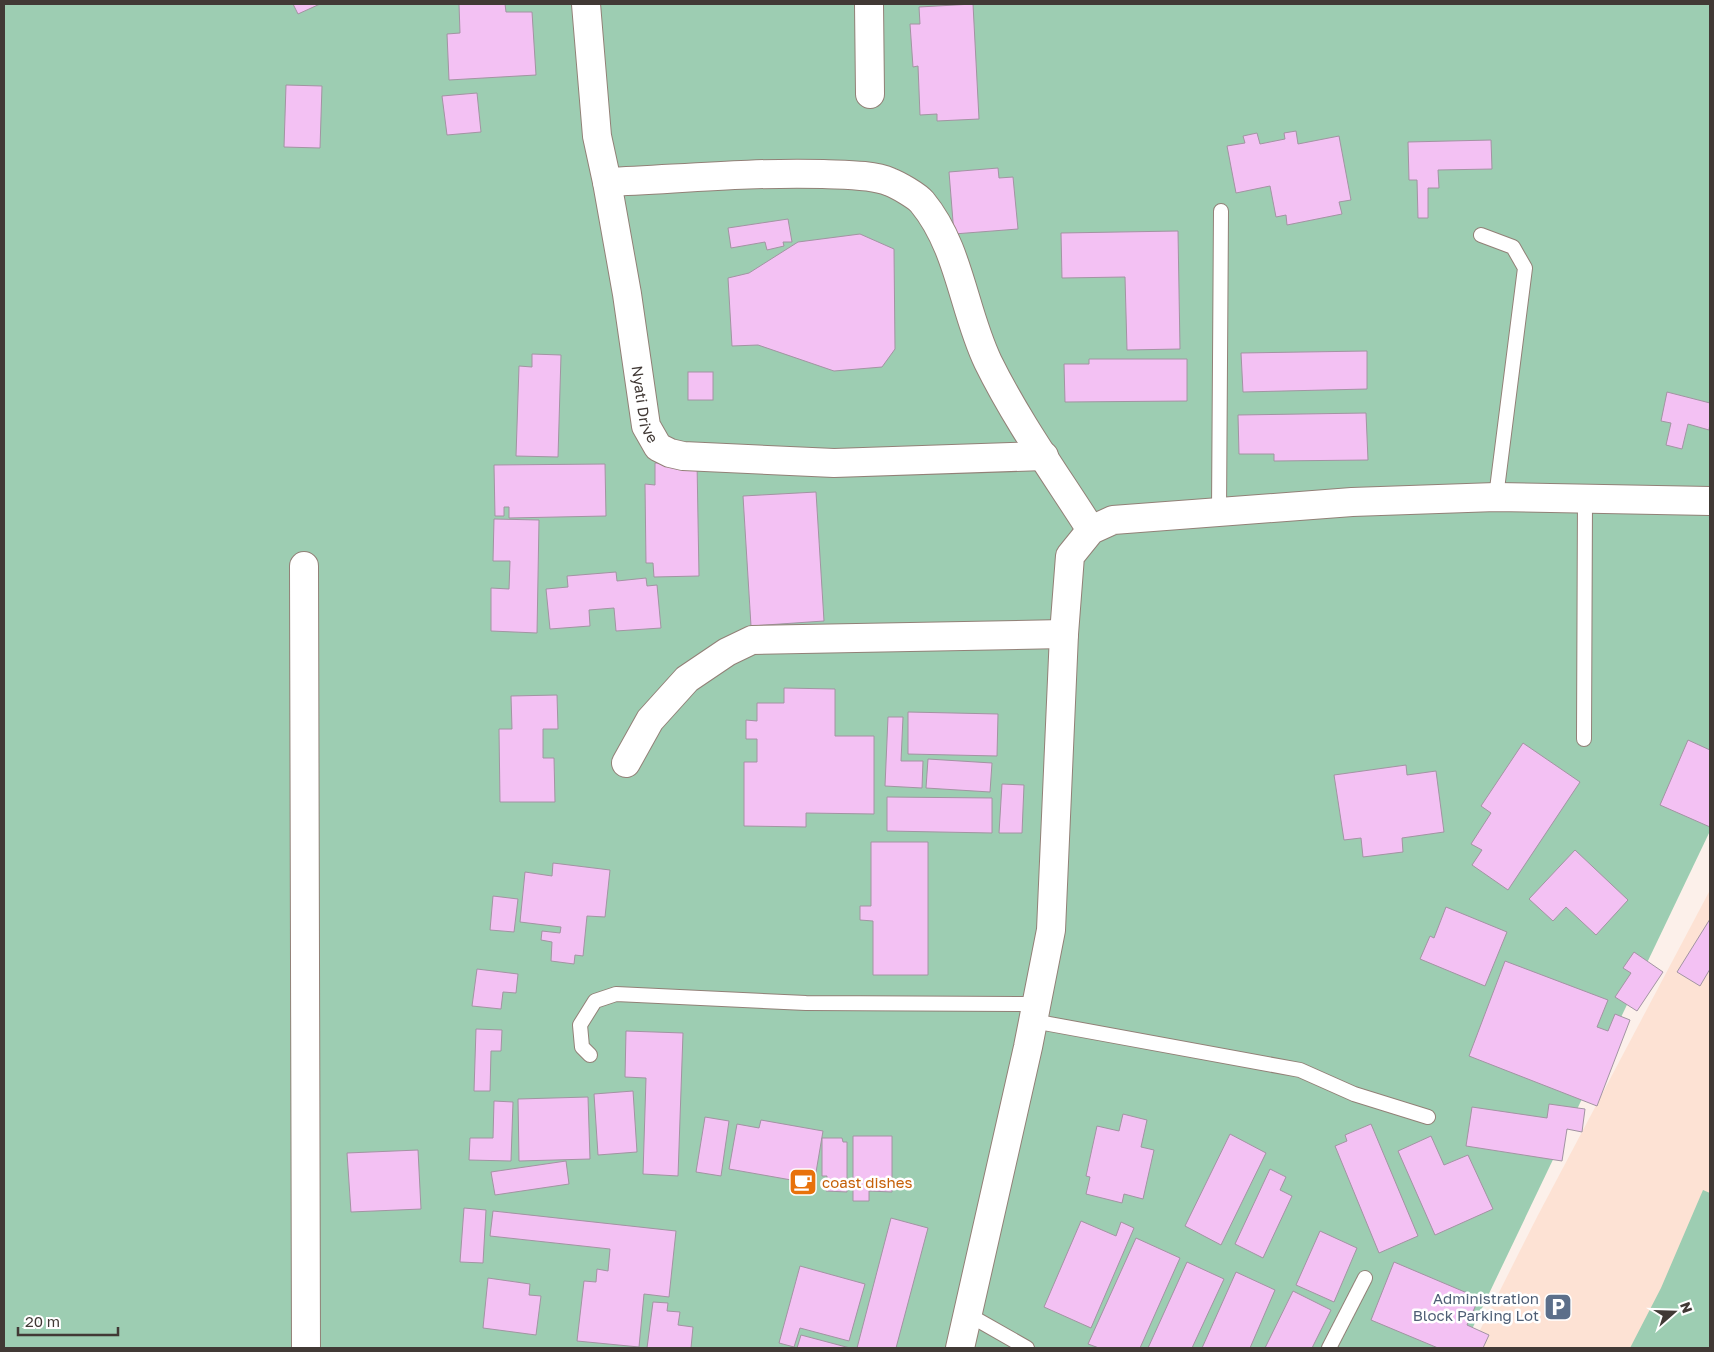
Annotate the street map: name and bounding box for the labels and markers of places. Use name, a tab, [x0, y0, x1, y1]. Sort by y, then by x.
cafe icon: coast dishes	[788, 1167, 818, 1197]
place label: coast dishes	[822, 1173, 912, 1191]
place label: Administration Block Parking Lot	[1413, 1289, 1539, 1324]
parking icon: Administration Block Parking Lot	[1543, 1292, 1573, 1322]

